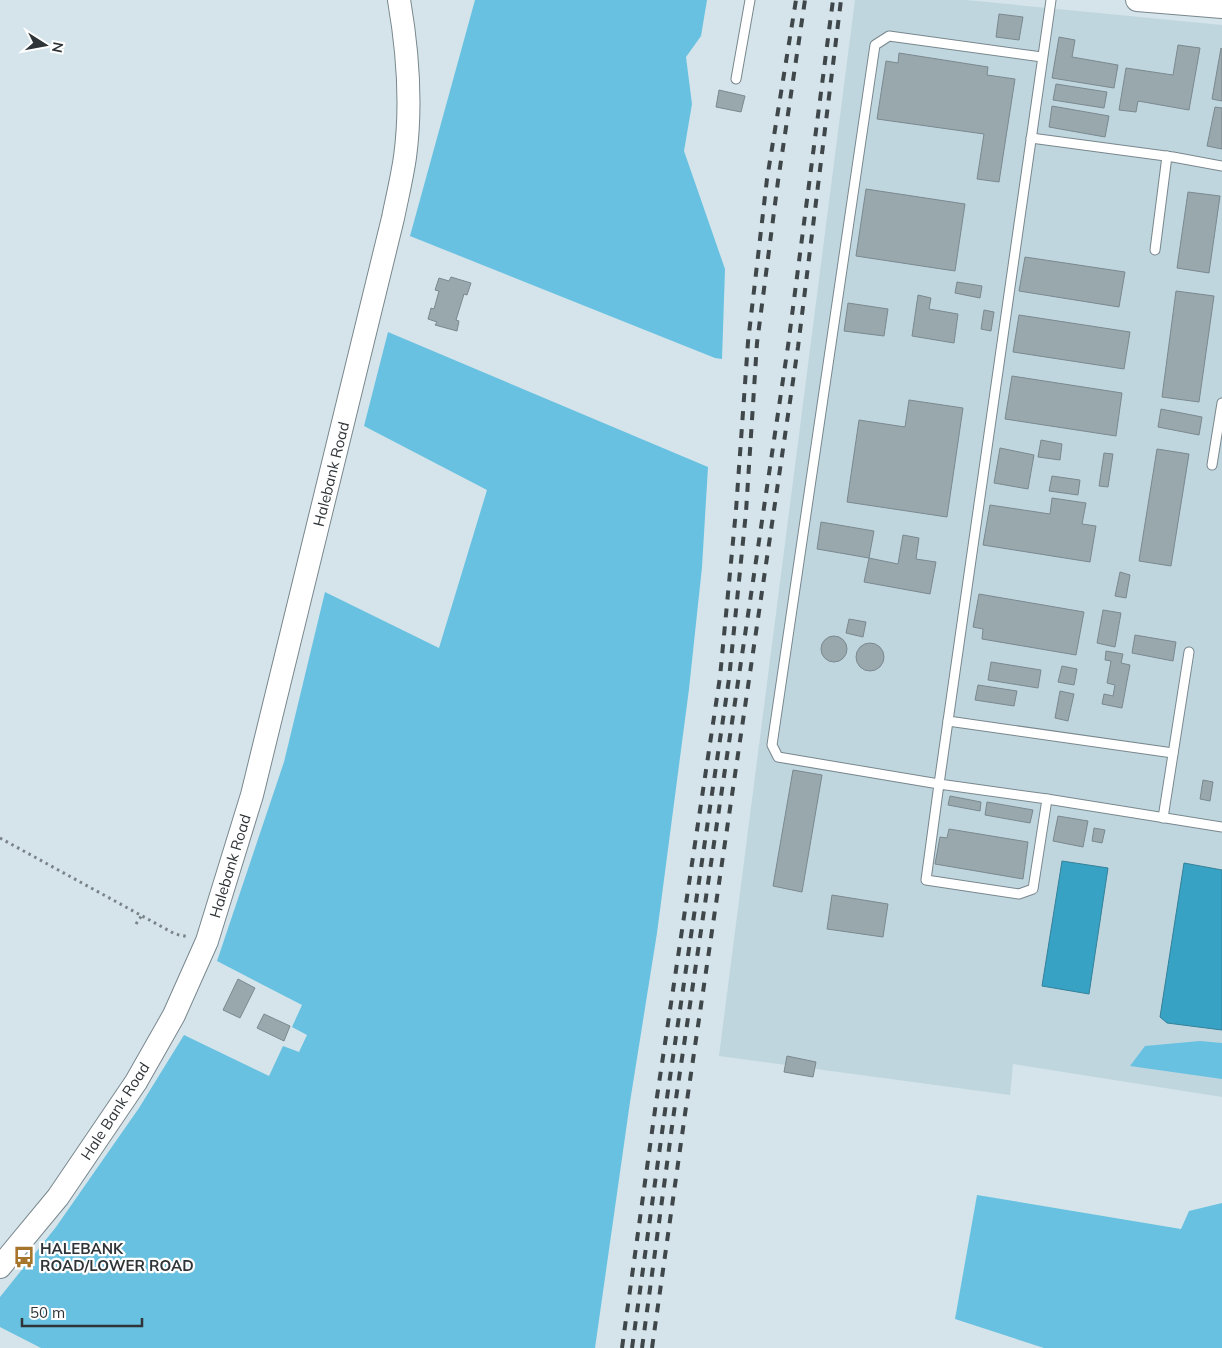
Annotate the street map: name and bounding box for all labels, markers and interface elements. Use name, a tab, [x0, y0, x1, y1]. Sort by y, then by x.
north arrow	[20, 20, 70, 70]
text: N	[48, 41, 68, 54]
street label: Halebank Road	[309, 420, 353, 528]
street label: Halebank Road	[205, 812, 255, 920]
street label: Hale Bank Road	[76, 1059, 154, 1163]
place label: HALEBANK ROAD/LOWER ROAD	[40, 1239, 194, 1275]
bus stop icon: HALEBANK ROAD/LOWER ROAD	[11, 1244, 37, 1270]
scale bar	[22, 1296, 142, 1328]
text: 50 m	[30, 1303, 65, 1322]

